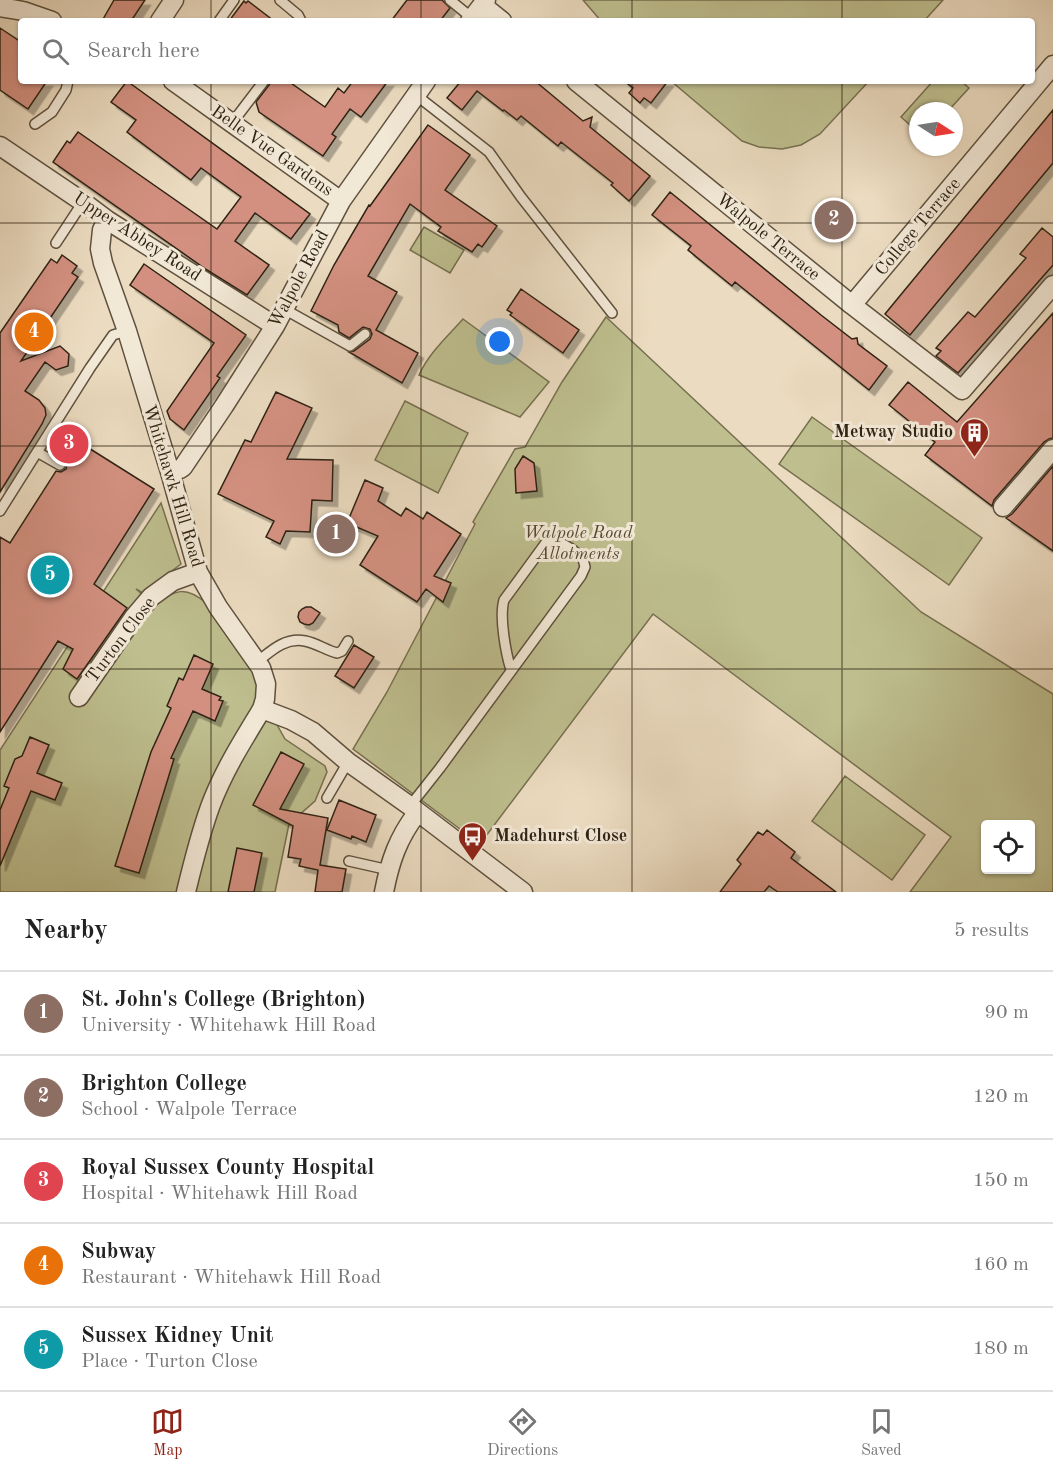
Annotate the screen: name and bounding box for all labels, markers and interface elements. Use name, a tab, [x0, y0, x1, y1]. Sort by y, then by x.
search box	[18, 18, 1035, 84]
icon: search	[39, 35, 72, 68]
text: Search here	[87, 40, 200, 62]
street label: Belle Vue Gardens	[208, 102, 336, 200]
north arrow	[909, 102, 963, 156]
street label: College Terrace	[872, 175, 964, 279]
street label: Upper Abbey Road	[70, 189, 204, 285]
street label: Walpole Terrace	[713, 190, 823, 284]
pin: 2	[814, 198, 854, 242]
street label: Walpole Road	[266, 227, 332, 331]
pin: 4	[15, 310, 54, 354]
your location	[485, 327, 514, 356]
street label: Whitehawk Hill Road	[140, 403, 206, 569]
building icon: Metway Studio	[958, 416, 990, 458]
pin: 3	[50, 422, 88, 466]
place label: Metway Studio	[834, 423, 953, 441]
pin: 1	[316, 512, 356, 556]
park label: Walpole Road Allotments	[524, 524, 633, 563]
pin: 5	[31, 552, 70, 598]
street label: Turton Close	[83, 594, 159, 686]
bus stop icon: Madehurst Close	[457, 820, 489, 862]
map controls	[981, 820, 1035, 874]
button: locate	[981, 820, 1035, 874]
place label: Madehurst Close	[494, 827, 627, 845]
text: Nearby	[24, 918, 108, 944]
text: 5 results	[954, 921, 1029, 941]
text: St. John's College (Brighton)	[81, 989, 365, 1011]
text: 1	[38, 1003, 49, 1023]
text: 90 m	[984, 1003, 1029, 1023]
text: University · Whitehawk Hill Road	[81, 1016, 376, 1036]
text: Brighton College	[81, 1073, 247, 1095]
text: 2	[38, 1087, 49, 1107]
text: 120 m	[973, 1087, 1029, 1107]
text: School · Walpole Terrace	[81, 1100, 297, 1120]
text: Royal Sussex County Hospital	[81, 1157, 374, 1179]
text: 3	[38, 1171, 49, 1191]
text: 150 m	[973, 1171, 1029, 1191]
text: Hospital · Whitehawk Hill Road	[81, 1184, 358, 1204]
text: Subway	[81, 1241, 156, 1263]
text: 4	[38, 1255, 49, 1275]
text: 160 m	[973, 1255, 1029, 1275]
text: Restaurant · Whitehawk Hill Road	[81, 1268, 381, 1288]
text: Sussex Kidney Unit	[81, 1325, 273, 1347]
text: 5	[38, 1339, 49, 1359]
text: 180 m	[973, 1339, 1029, 1359]
text: Place · Turton Close	[81, 1352, 258, 1372]
tab: Map	[151, 1405, 184, 1461]
tab: Directions	[487, 1405, 558, 1461]
tab: Saved	[861, 1405, 902, 1461]

